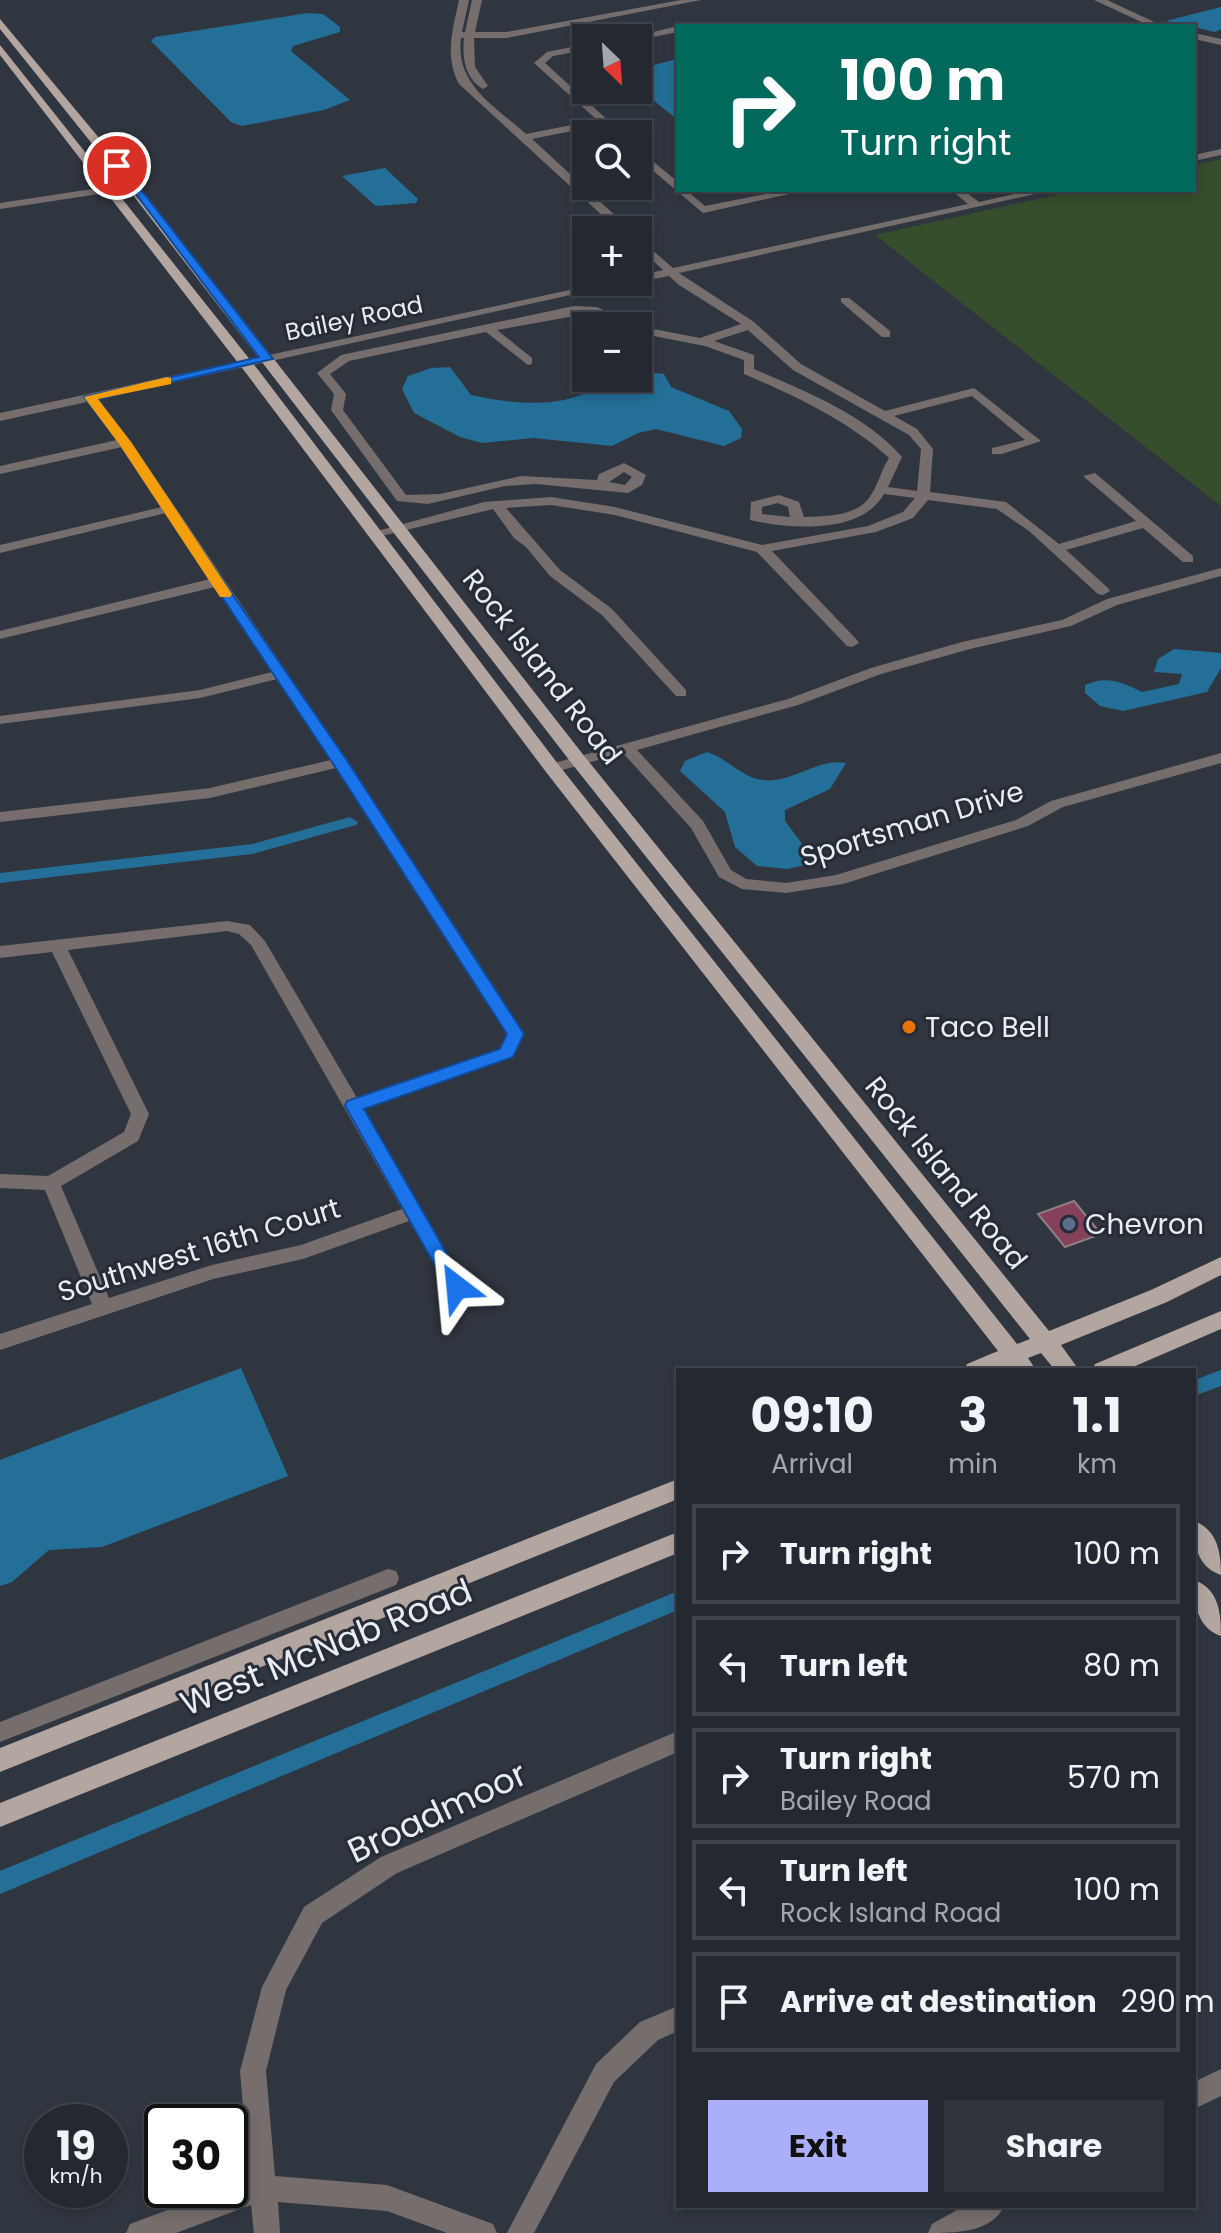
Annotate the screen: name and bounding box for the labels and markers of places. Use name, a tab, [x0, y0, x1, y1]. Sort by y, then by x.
pin	[83, 132, 151, 200]
place label: Taco Bell	[925, 1008, 1050, 1047]
marker: Taco Bell	[900, 1018, 918, 1036]
place label: Chevron	[1085, 1205, 1204, 1244]
marker: Chevron	[1060, 1215, 1078, 1233]

